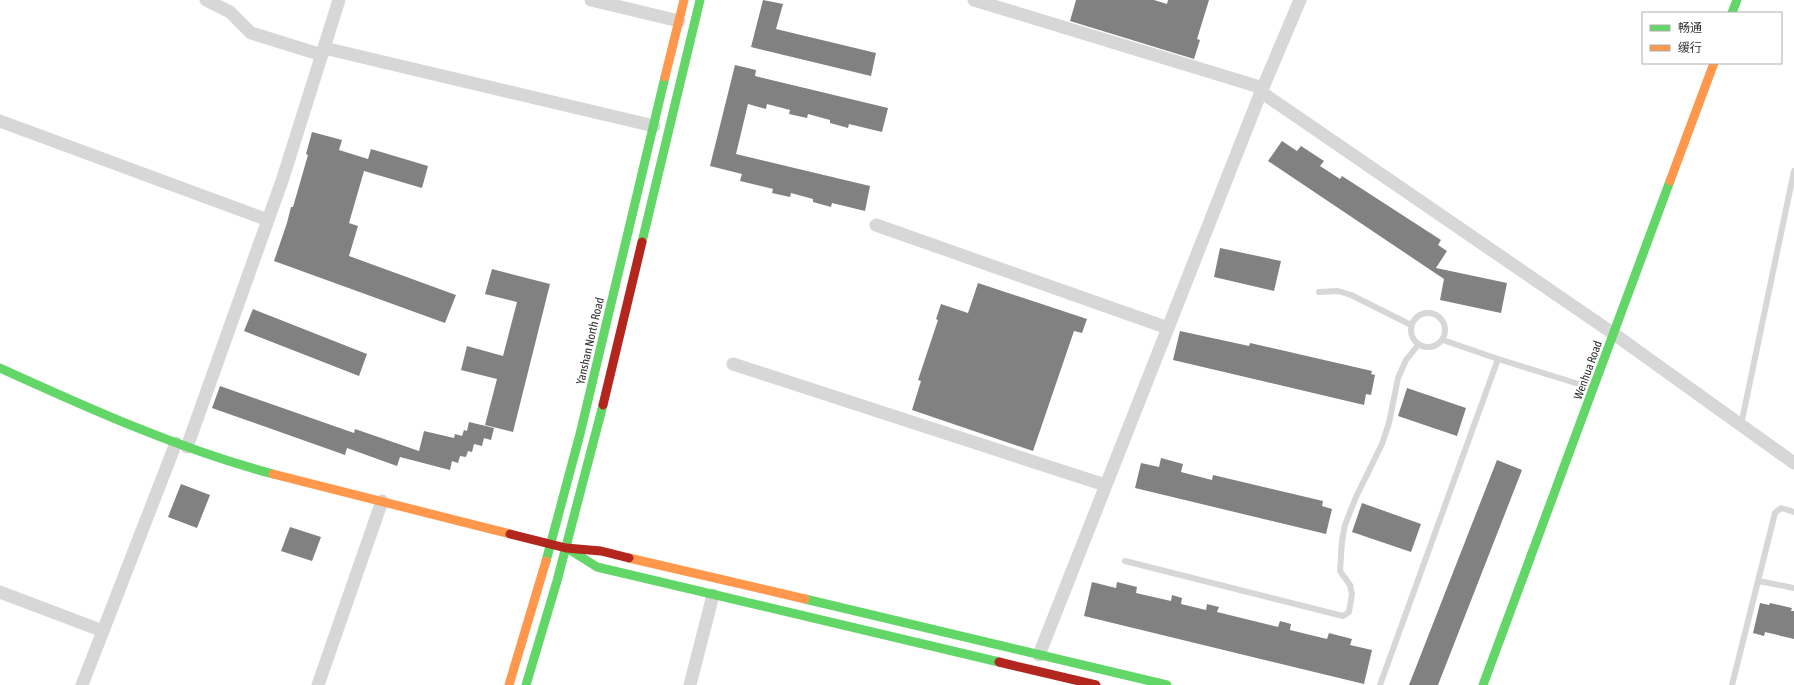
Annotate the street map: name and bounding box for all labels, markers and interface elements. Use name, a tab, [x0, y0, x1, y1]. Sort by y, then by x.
legend	[1642, 12, 1782, 64]
text: 畅通	[1678, 21, 1702, 35]
text: 缓行	[1678, 41, 1702, 55]
street label: Yanshan North Road	[573, 296, 607, 386]
street label: Wenhua Road	[1571, 339, 1605, 401]

